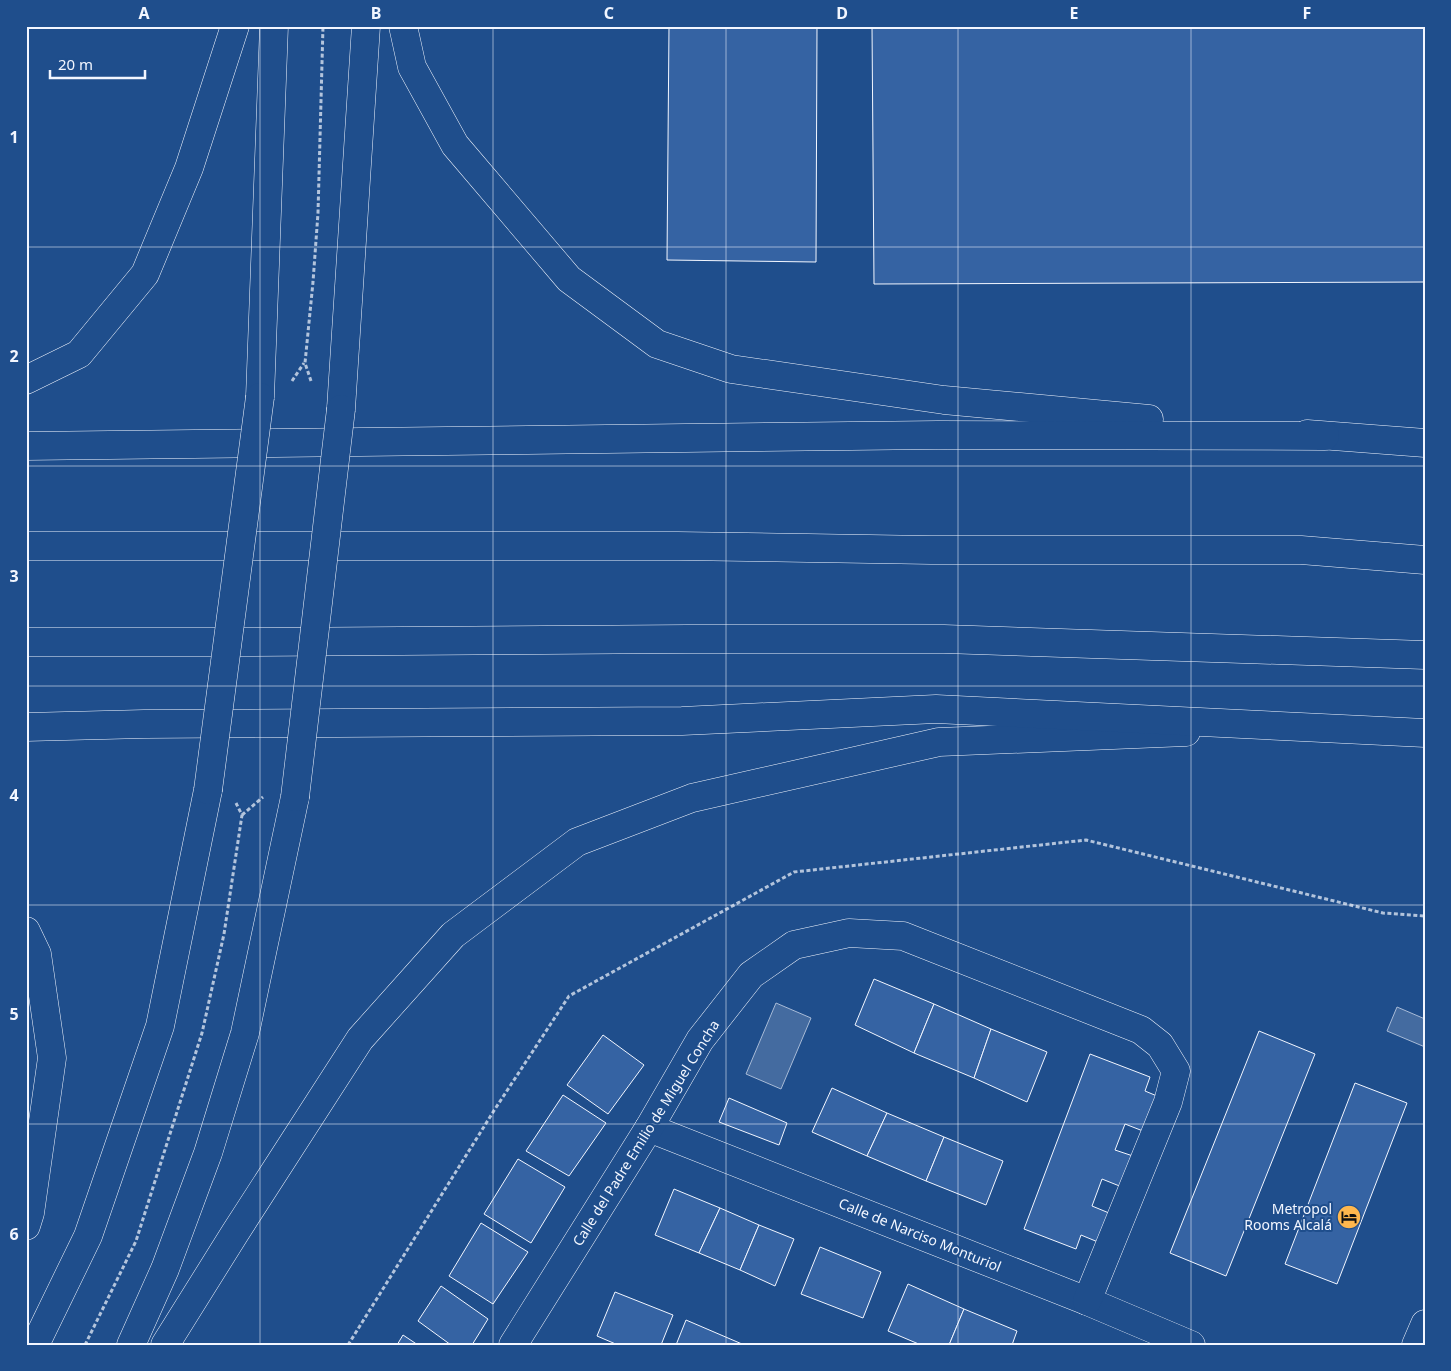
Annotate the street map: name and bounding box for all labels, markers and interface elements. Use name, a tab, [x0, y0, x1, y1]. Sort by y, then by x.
text: A	[138, 2, 150, 24]
text: B	[371, 2, 381, 24]
text: C	[604, 2, 614, 24]
text: D	[836, 2, 848, 24]
text: E	[1070, 2, 1079, 24]
text: F	[1303, 2, 1311, 24]
scale bar	[50, 48, 145, 80]
text: 20 m	[58, 54, 93, 74]
text: 1	[9, 126, 19, 148]
text: 2	[9, 345, 19, 367]
text: 3	[9, 565, 19, 587]
text: 4	[9, 784, 19, 806]
text: 5	[9, 1003, 19, 1025]
street label: Calle del Padre Emilio de Miguel Concha	[568, 1016, 723, 1249]
street label: Calle de Narciso Monturiol	[836, 1193, 1004, 1276]
place label: Metropol Rooms Alcalá	[1244, 1199, 1332, 1234]
hotel icon: Metropol Rooms Alcalá	[1336, 1204, 1362, 1230]
text: 6	[9, 1223, 19, 1245]

